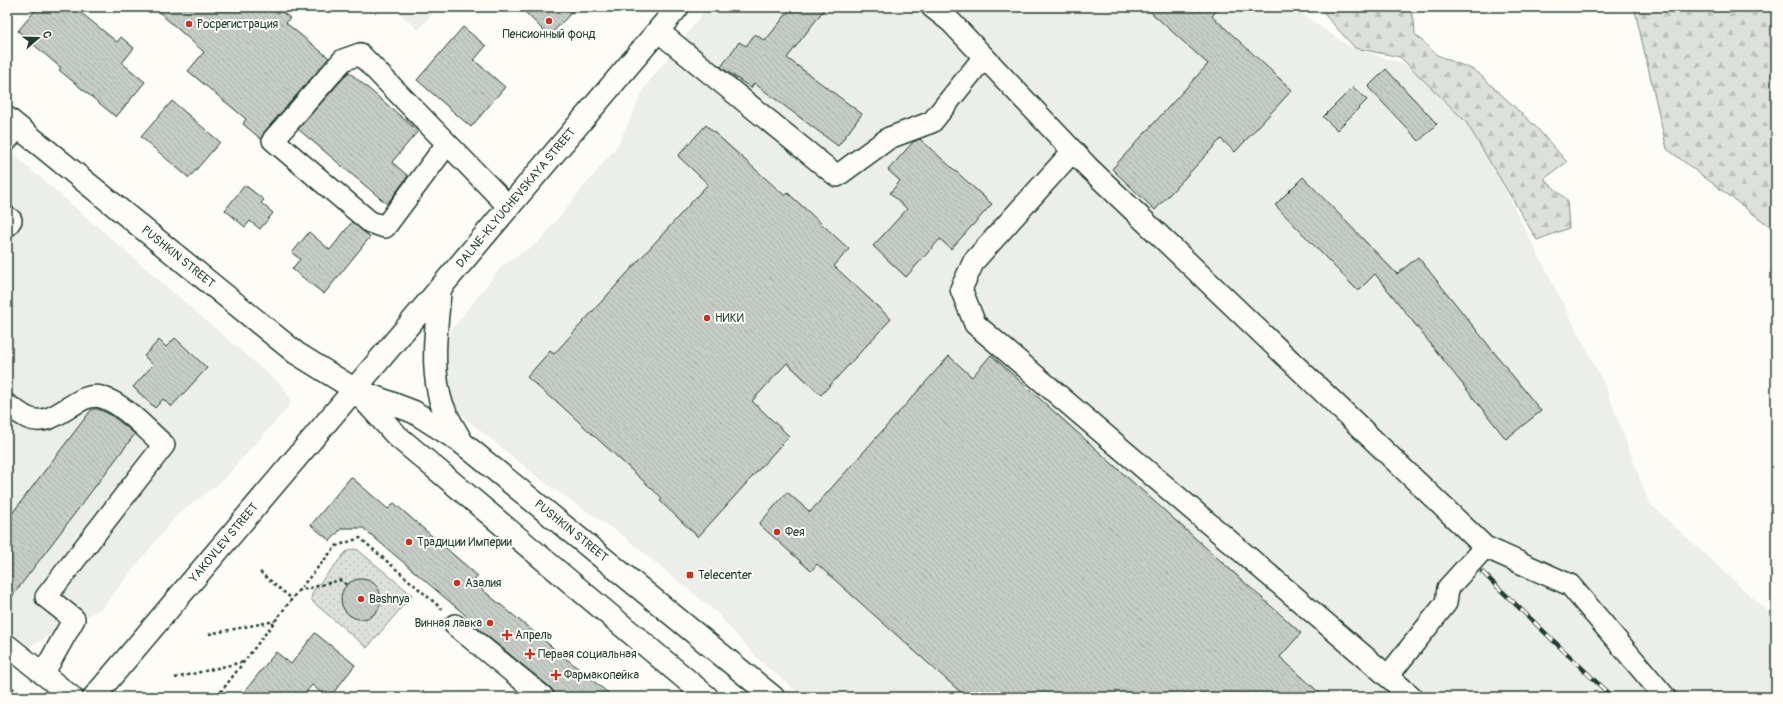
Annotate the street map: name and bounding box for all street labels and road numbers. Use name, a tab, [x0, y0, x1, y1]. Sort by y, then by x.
street label: DALNE-KLYUCHEVSKAYA STREET	[453, 125, 579, 271]
street label: PUSHKIN STREET	[138, 223, 218, 291]
street label: PUSHKIN STREET	[531, 497, 611, 565]
street label: YAKOVLEV STREET	[186, 500, 262, 587]

